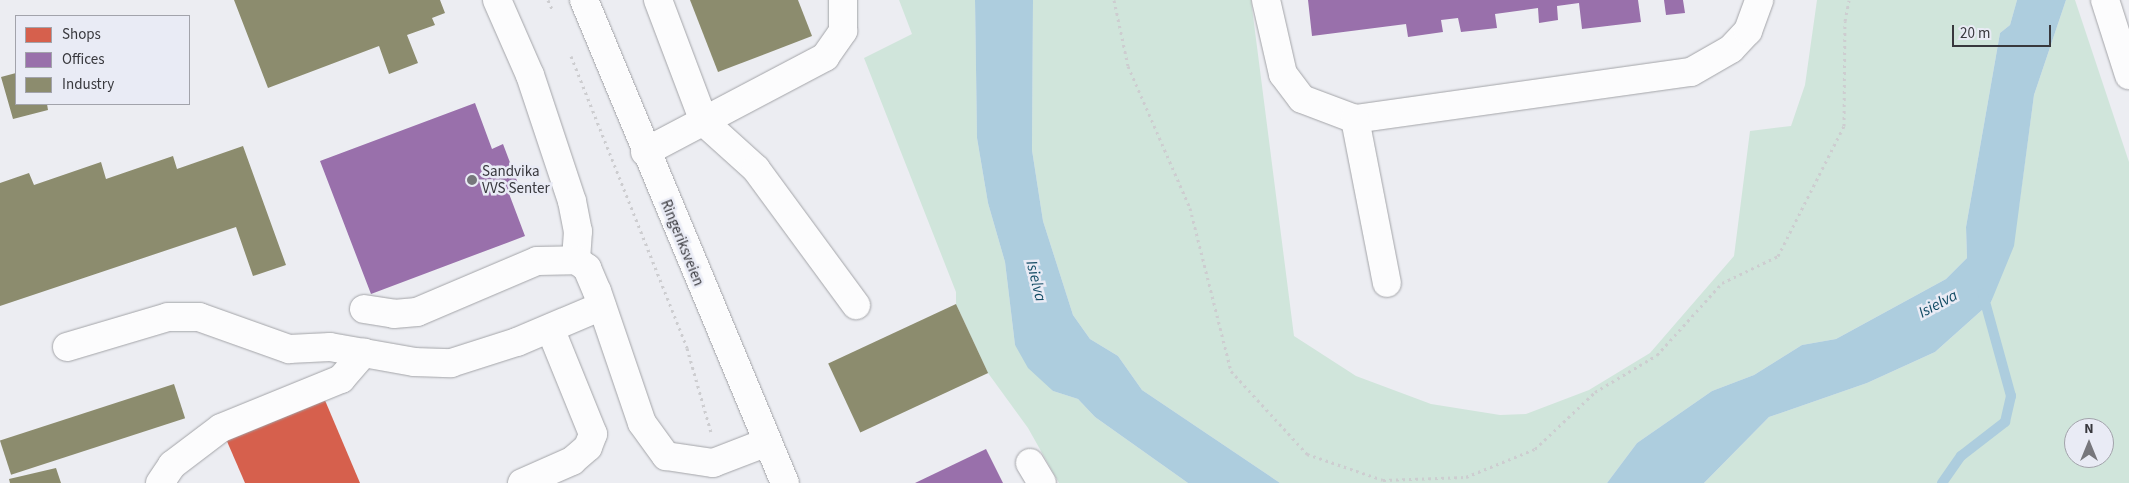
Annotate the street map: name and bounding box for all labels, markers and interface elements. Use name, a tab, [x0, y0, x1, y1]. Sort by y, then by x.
legend	[15, 15, 190, 105]
scale bar	[1954, 15, 2053, 47]
text: 20 m	[1960, 23, 1990, 44]
text: Shops	[62, 24, 101, 45]
text: Offices	[62, 49, 105, 70]
text: Industry	[62, 74, 114, 95]
place label: Sandvika VVS Senter	[482, 162, 550, 197]
marker: Sandvika VVS Senter	[466, 174, 478, 186]
street label: Ringeriksveien	[657, 197, 707, 289]
water label: Isielva	[1022, 259, 1050, 303]
water label: Isielva	[1915, 286, 1961, 322]
north arrow	[2064, 418, 2114, 468]
text: N	[2084, 419, 2094, 439]

